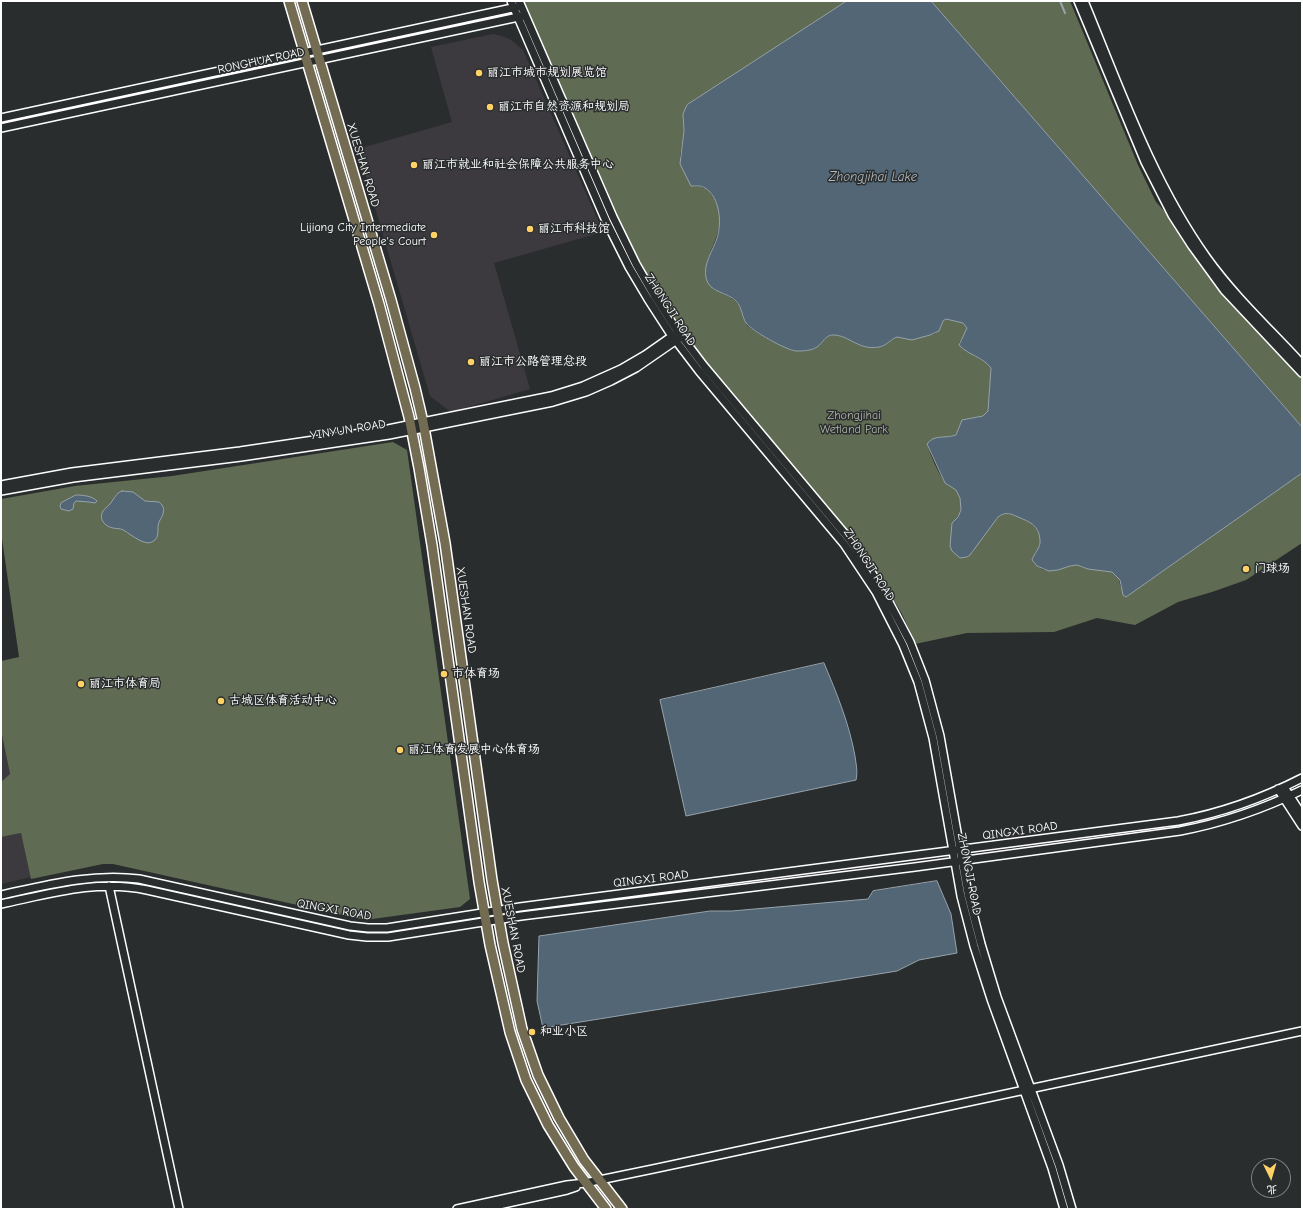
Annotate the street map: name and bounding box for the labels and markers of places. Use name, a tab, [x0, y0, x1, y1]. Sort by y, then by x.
place label: 丽江市城市规划展览馆	[487, 66, 607, 80]
marker: 丽江市城市规划展览馆	[474, 68, 484, 78]
place label: 丽江市自然资源和规划局	[498, 100, 630, 114]
marker: 丽江市自然资源和规划局	[485, 102, 495, 112]
place label: 丽江市就业和社会保障公共服务中心	[422, 158, 614, 172]
marker: 丽江市就业和社会保障公共服务中心	[409, 160, 419, 170]
place label: Lijiang City Intermediate People's Court	[300, 221, 426, 249]
place label: 丽江市科技馆	[538, 222, 610, 236]
marker: 丽江市科技馆	[525, 224, 535, 234]
marker: Lijiang City Intermediate People's Court	[429, 230, 439, 240]
place label: 丽江市公路管理总段	[479, 355, 587, 369]
marker: 丽江市公路管理总段	[466, 357, 476, 367]
place label: 门球场	[1254, 562, 1290, 576]
marker: 门球场	[1241, 564, 1251, 574]
place label: 市体育场	[452, 667, 500, 681]
marker: 市体育场	[439, 669, 449, 679]
place label: 丽江市体育局	[89, 677, 161, 691]
marker: 丽江市体育局	[76, 679, 86, 689]
place label: 古城区体育活动中心	[229, 694, 337, 708]
marker: 古城区体育活动中心	[216, 696, 226, 706]
place label: 丽江体育发展中心体育场	[408, 743, 540, 757]
marker: 丽江体育发展中心体育场	[395, 745, 405, 755]
place label: 和业小区	[540, 1025, 588, 1039]
marker: 和业小区	[527, 1027, 537, 1037]

